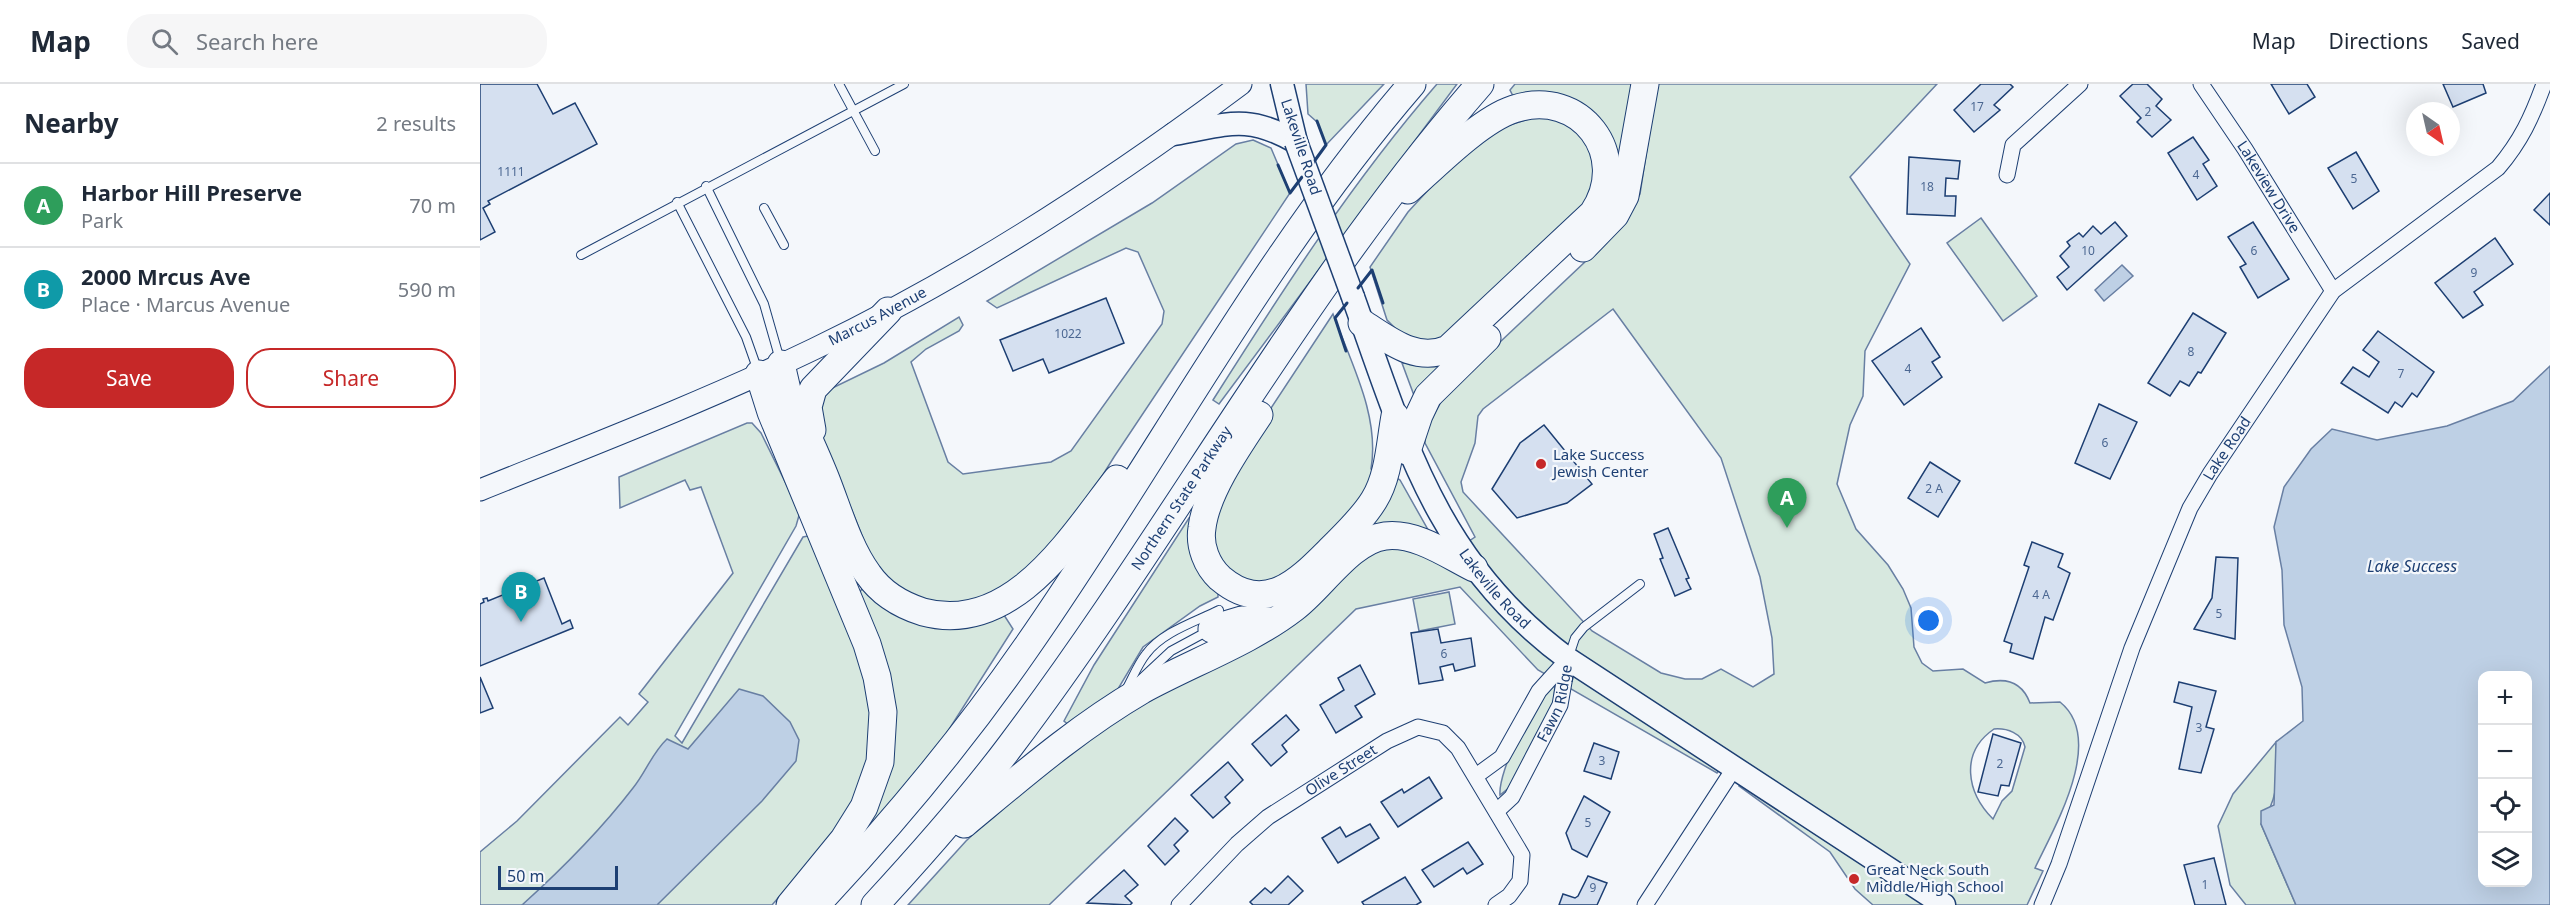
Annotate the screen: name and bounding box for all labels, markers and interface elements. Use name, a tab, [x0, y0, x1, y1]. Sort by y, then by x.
search box	[127, 14, 547, 68]
text: Map	[30, 22, 91, 60]
icon: search	[148, 25, 181, 58]
text: Search here	[196, 26, 318, 56]
text: Map	[2252, 27, 2296, 55]
text: Directions	[2329, 27, 2428, 55]
text: Saved	[2461, 27, 2520, 55]
street label: Lakeville Road	[1277, 96, 1327, 197]
house number: 17	[1970, 98, 1984, 115]
north arrow	[2406, 102, 2460, 156]
house number: 2	[2145, 103, 2152, 120]
text: Nearby	[24, 105, 119, 141]
text: 2 results	[376, 110, 456, 137]
street label: Lakeview Drive	[2233, 136, 2305, 236]
house number: 1111	[497, 163, 525, 180]
house number: 4	[2193, 166, 2200, 183]
house number: 5	[2351, 170, 2358, 187]
text: Harbor Hill Preserve	[81, 177, 302, 207]
house number: 18	[1920, 178, 1934, 195]
text: A	[37, 192, 50, 219]
text: 70 m	[409, 192, 456, 219]
text: Park	[81, 207, 123, 234]
house number: 10	[2081, 242, 2095, 259]
house number: 6	[2251, 242, 2258, 259]
text: 2000 Mrcus Ave	[81, 261, 251, 291]
house number: 9	[2471, 264, 2478, 281]
text: B	[37, 276, 50, 303]
text: 590 m	[398, 276, 456, 303]
street label: Marcus Avenue	[825, 281, 930, 350]
text: Place · Marcus Avenue	[81, 291, 290, 318]
house number: 1022	[1054, 325, 1082, 342]
house number: 8	[2188, 343, 2195, 360]
button: Save	[24, 348, 234, 408]
button: Share	[246, 348, 456, 408]
house number: 4	[1905, 360, 1912, 377]
house number: 7	[2398, 365, 2405, 382]
street label: Lake Road	[2198, 412, 2255, 484]
street label: Northern State Parkway	[1126, 422, 1236, 574]
house number: 6	[2102, 434, 2109, 451]
place label: Lake Success Jewish Center	[1551, 444, 1649, 481]
marker: Lake Success Jewish Center	[1534, 457, 1548, 471]
pin: A	[1768, 478, 1806, 528]
house number: 2 A	[1925, 480, 1943, 497]
street label: Lakeville Road	[1455, 544, 1535, 633]
water label: Lake Success	[2367, 555, 2457, 577]
pin: B	[502, 572, 540, 622]
house number: 4 A	[2032, 586, 2050, 603]
house number: 5	[2216, 605, 2223, 622]
your location	[1914, 606, 1943, 635]
house number: 6	[1441, 645, 1448, 662]
street label: Fawn Ridge	[1531, 663, 1576, 745]
map controls	[2478, 671, 2532, 887]
button: +	[2478, 671, 2532, 725]
house number: 3	[2196, 719, 2203, 736]
button: −	[2478, 725, 2532, 779]
street label: Olive Street	[1301, 739, 1381, 800]
house number: 3	[1599, 752, 1606, 769]
house number: 2	[1997, 755, 2004, 772]
button: locate	[2478, 779, 2532, 833]
house number: 5	[1585, 814, 1592, 831]
button: layers	[2478, 833, 2532, 887]
place label: Great Neck South Middle/High School	[1866, 859, 2004, 896]
scale bar	[498, 863, 618, 890]
text: 50 m	[507, 865, 544, 887]
marker: Great Neck South Middle/High School	[1847, 872, 1861, 886]
house number: 1	[2202, 876, 2208, 893]
house number: 9	[1590, 879, 1597, 896]

